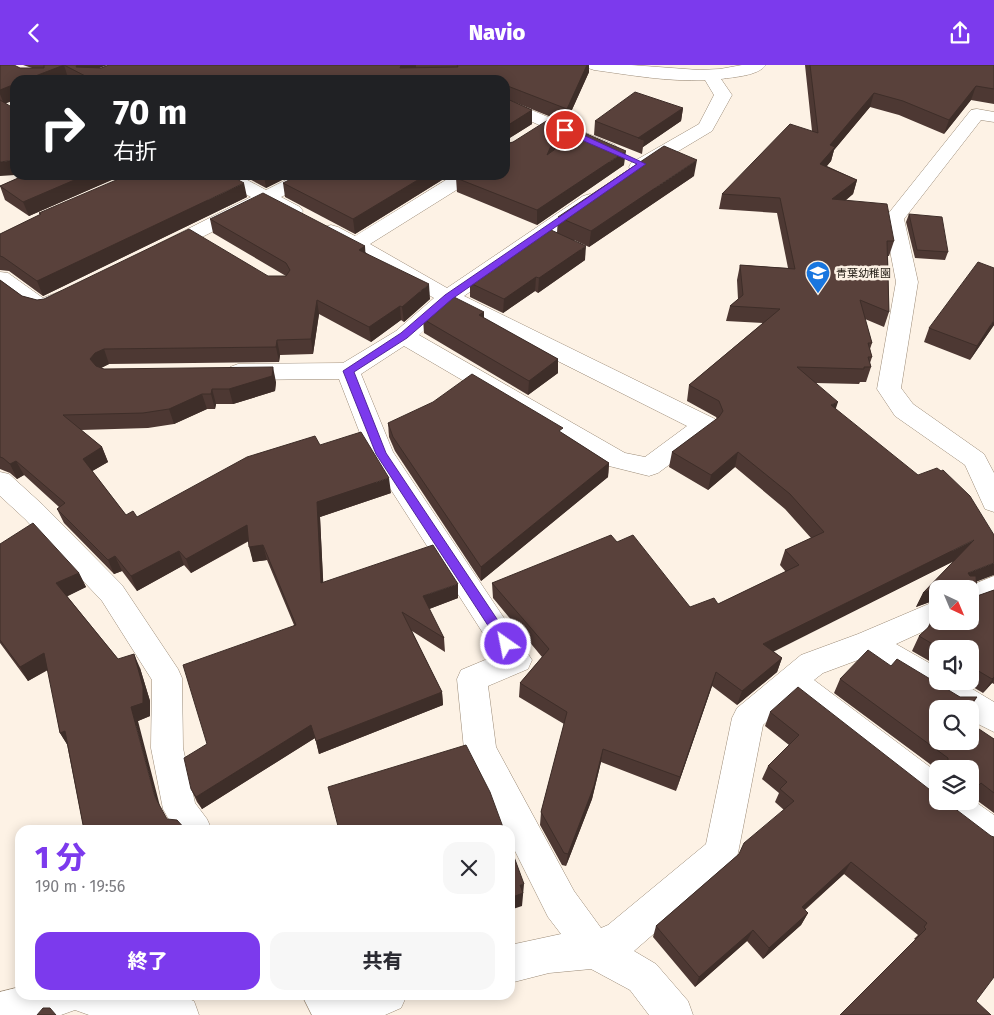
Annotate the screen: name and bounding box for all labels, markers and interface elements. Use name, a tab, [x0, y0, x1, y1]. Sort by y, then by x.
icon: back	[20, 19, 48, 47]
text: Navio	[469, 19, 525, 46]
icon: share	[946, 19, 974, 47]
text: 70 m	[113, 91, 187, 133]
icon: right	[30, 95, 95, 160]
pin	[544, 109, 586, 151]
icon: arrive	[551, 116, 579, 144]
text: 右折	[113, 138, 157, 165]
school or university icon: 青葉幼稚園	[805, 260, 831, 294]
place label: 青葉幼稚園	[836, 267, 891, 280]
north arrow	[929, 580, 979, 630]
map controls	[929, 580, 979, 810]
position arrow	[479, 617, 531, 669]
button: sound	[929, 640, 979, 690]
button: search	[929, 700, 979, 750]
button: layers	[929, 760, 979, 810]
text: 1 分	[35, 840, 86, 876]
button: close	[443, 842, 495, 894]
text: 190 m · 19:56	[35, 877, 125, 896]
button: 終了	[35, 932, 260, 990]
button: 共有	[270, 932, 495, 990]

